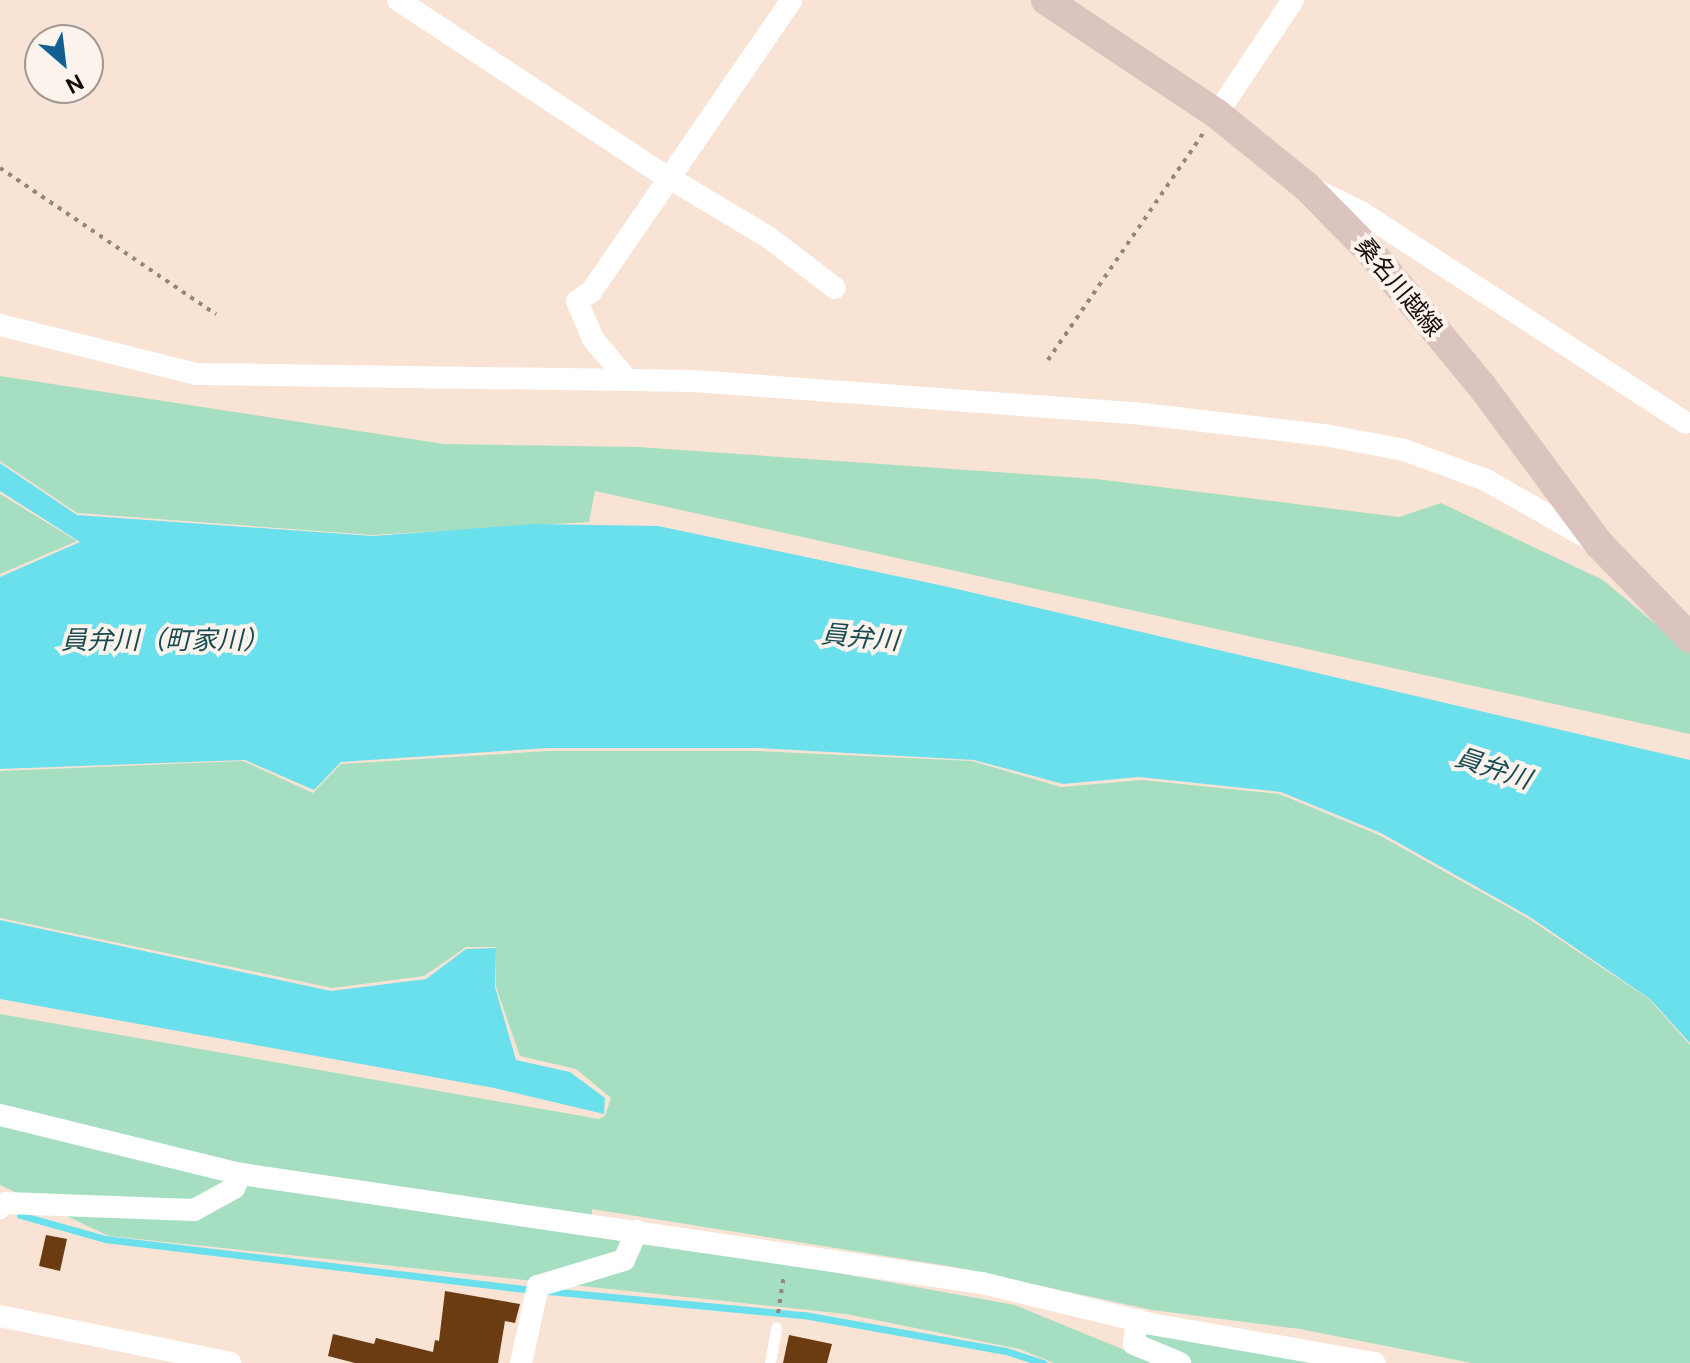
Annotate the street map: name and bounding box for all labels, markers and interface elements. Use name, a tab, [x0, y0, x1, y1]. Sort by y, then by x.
north arrow	[24, 24, 104, 104]
text: N	[61, 67, 88, 100]
street label: 桑名川越線	[1349, 232, 1449, 342]
water label: 員弁川	[820, 619, 900, 657]
water label: 員弁川（町家川）	[61, 625, 269, 657]
water label: 員弁川	[1451, 742, 1535, 796]

